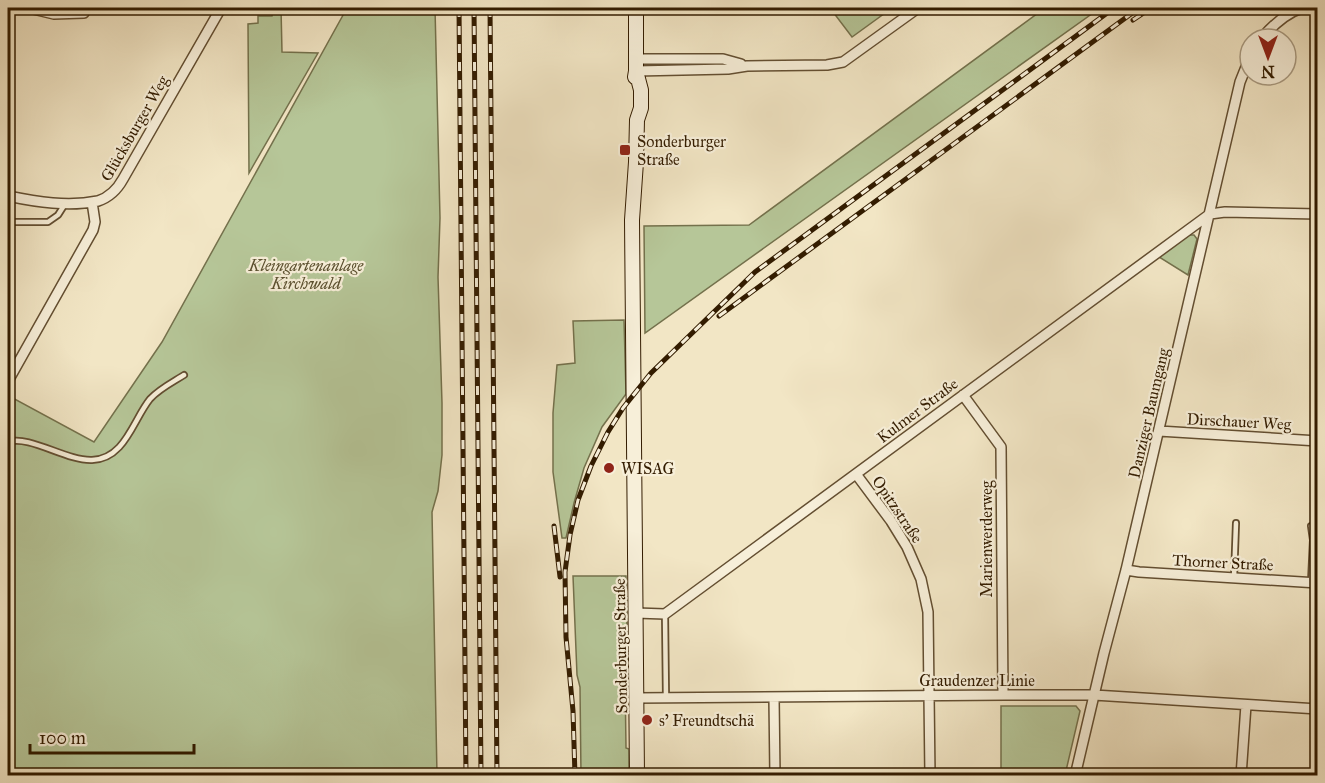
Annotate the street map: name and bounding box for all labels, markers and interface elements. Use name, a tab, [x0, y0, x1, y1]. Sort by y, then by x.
north arrow	[1238, 27, 1298, 87]
text: N	[1261, 62, 1275, 81]
street label: Glücksburger Weg	[96, 72, 174, 185]
place label: Sonderburger Straße	[637, 132, 726, 169]
marker: Sonderburger Straße	[618, 143, 632, 157]
park label: Kleingartenanlage Kirchwald	[248, 256, 364, 293]
street label: Danziger Baumgang	[1124, 346, 1174, 480]
street label: Kulmer Straße	[873, 374, 962, 447]
street label: Dirschauer Weg	[1186, 409, 1292, 435]
place label: WISAG	[621, 459, 675, 478]
marker: WISAG	[602, 461, 616, 475]
street label: Opitzstraße	[868, 472, 927, 547]
street label: Marienwerderweg	[977, 480, 997, 597]
street label: Thorner Straße	[1172, 550, 1274, 575]
street label: Sonderburger Straße	[610, 578, 632, 714]
street label: Graudenzer Linie	[919, 671, 1035, 690]
place label: s' Freundtschä	[659, 711, 754, 730]
marker: s' Freundtschä	[640, 713, 654, 727]
scale bar	[30, 717, 194, 755]
text: 100 m	[39, 727, 86, 749]

